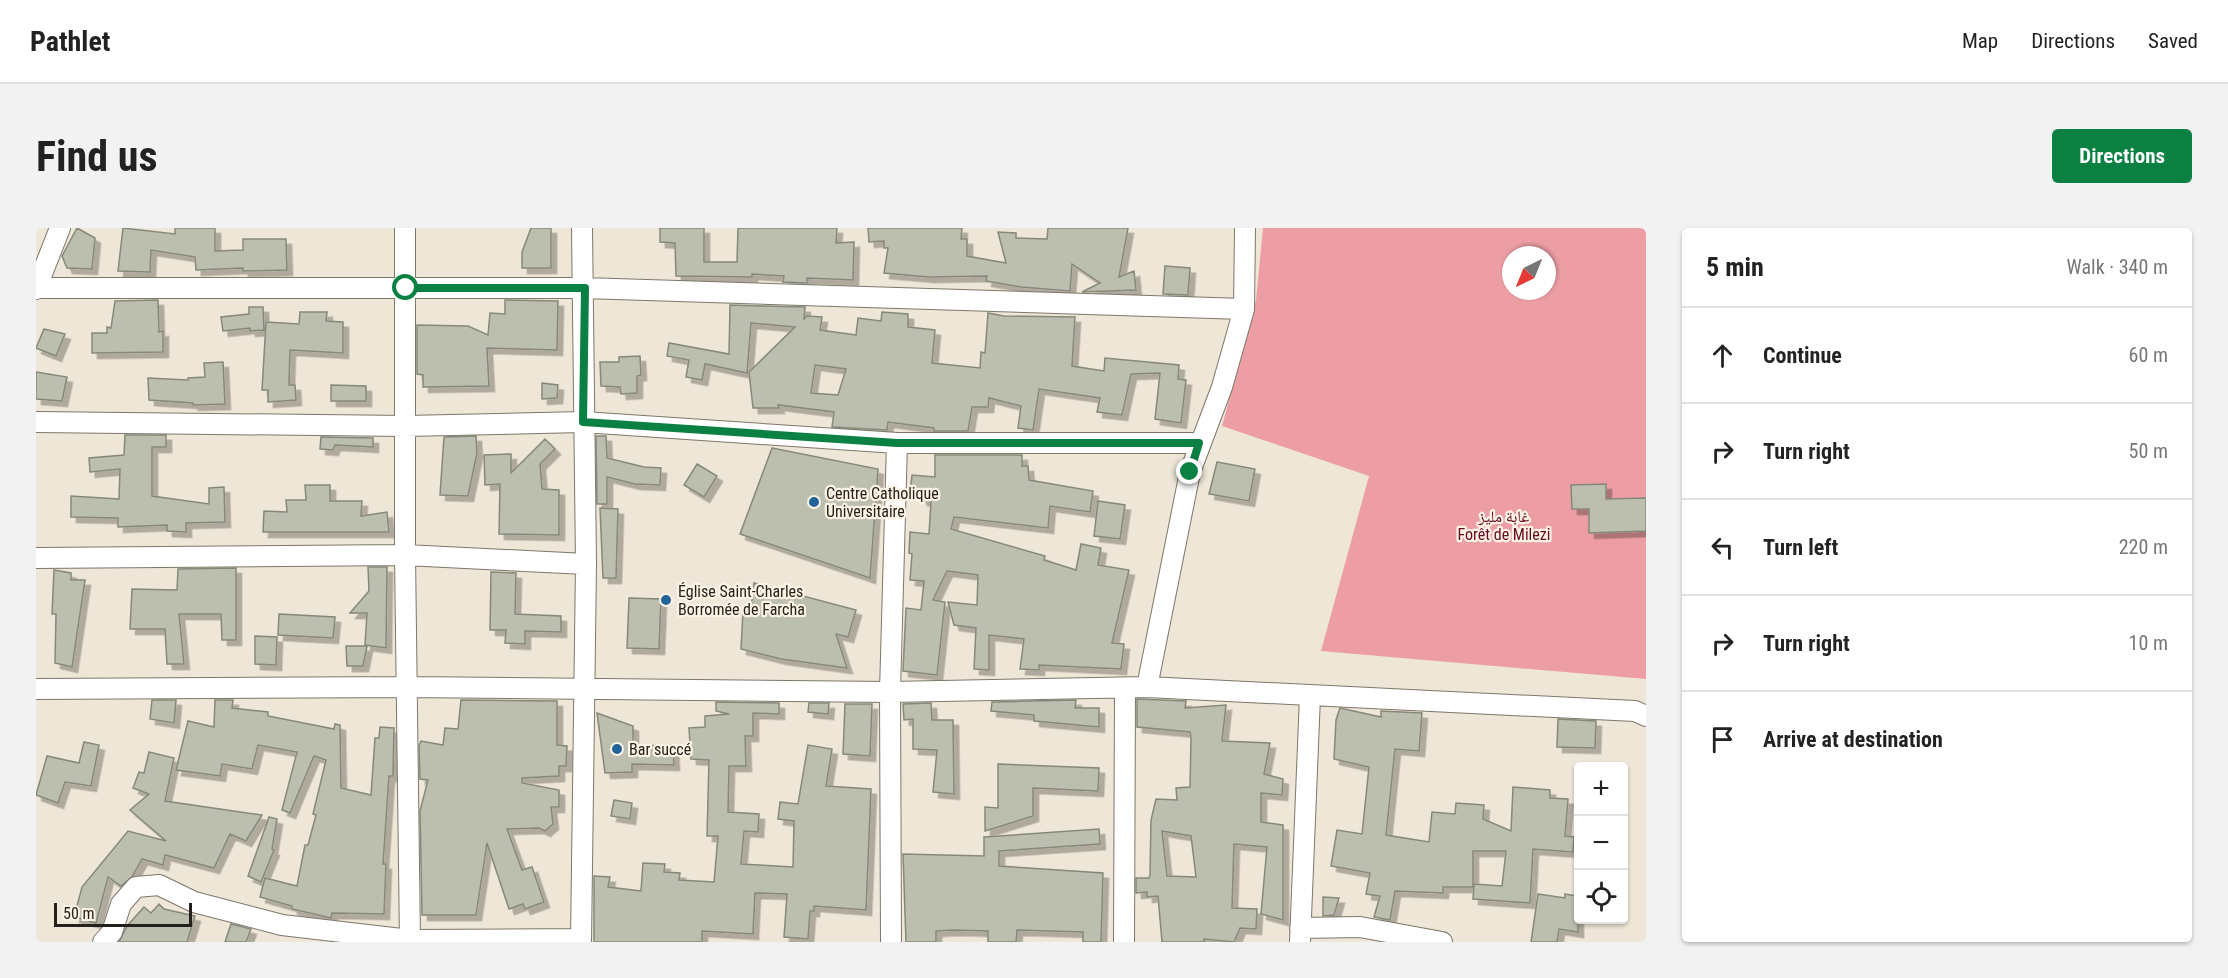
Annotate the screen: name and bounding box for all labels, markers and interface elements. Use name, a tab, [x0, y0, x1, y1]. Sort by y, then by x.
text: Pathlet	[30, 25, 110, 58]
text: Map	[1962, 29, 1998, 53]
text: Directions	[2031, 29, 2115, 53]
text: Saved	[2148, 29, 2198, 53]
button: Directions	[2052, 129, 2192, 183]
text: Find us	[36, 132, 157, 181]
north arrow	[1502, 246, 1556, 300]
text: 5 min	[1706, 252, 1764, 282]
text: Walk · 340 m	[2067, 255, 2168, 279]
route start	[392, 274, 418, 300]
icon: ahead	[1706, 339, 1739, 372]
text: Continue	[1763, 343, 1842, 368]
text: 60 m	[2129, 343, 2168, 367]
icon: right	[1706, 435, 1739, 468]
text: Turn right	[1763, 439, 1850, 464]
text: 50 m	[2129, 439, 2168, 463]
route end	[1176, 458, 1202, 484]
place label: Centre Catholique Universitaire	[826, 484, 939, 521]
marker: Centre Catholique Universitaire	[807, 495, 821, 509]
park label: غابة مليز Forêt de Milezi	[1458, 507, 1550, 544]
icon: left	[1706, 531, 1739, 564]
text: Turn left	[1763, 535, 1838, 560]
text: 220 m	[2119, 535, 2168, 559]
place label: Église Saint-Charles Borromée de Farcha	[678, 582, 805, 619]
marker: Église Saint-Charles Borromée de Farcha	[659, 593, 673, 607]
icon: right	[1706, 627, 1739, 660]
text: Turn right	[1763, 631, 1850, 656]
text: 10 m	[2129, 631, 2168, 655]
icon: arrive	[1706, 723, 1739, 756]
text: Arrive at destination	[1763, 727, 1943, 752]
place label: Bar succé	[629, 740, 691, 759]
marker: Bar succé	[610, 742, 624, 756]
map controls	[1574, 762, 1628, 924]
button: +	[1574, 762, 1628, 816]
button: −	[1574, 816, 1628, 870]
button: locate	[1574, 870, 1628, 924]
scale bar	[54, 900, 192, 928]
text: 50 m	[63, 904, 95, 923]

